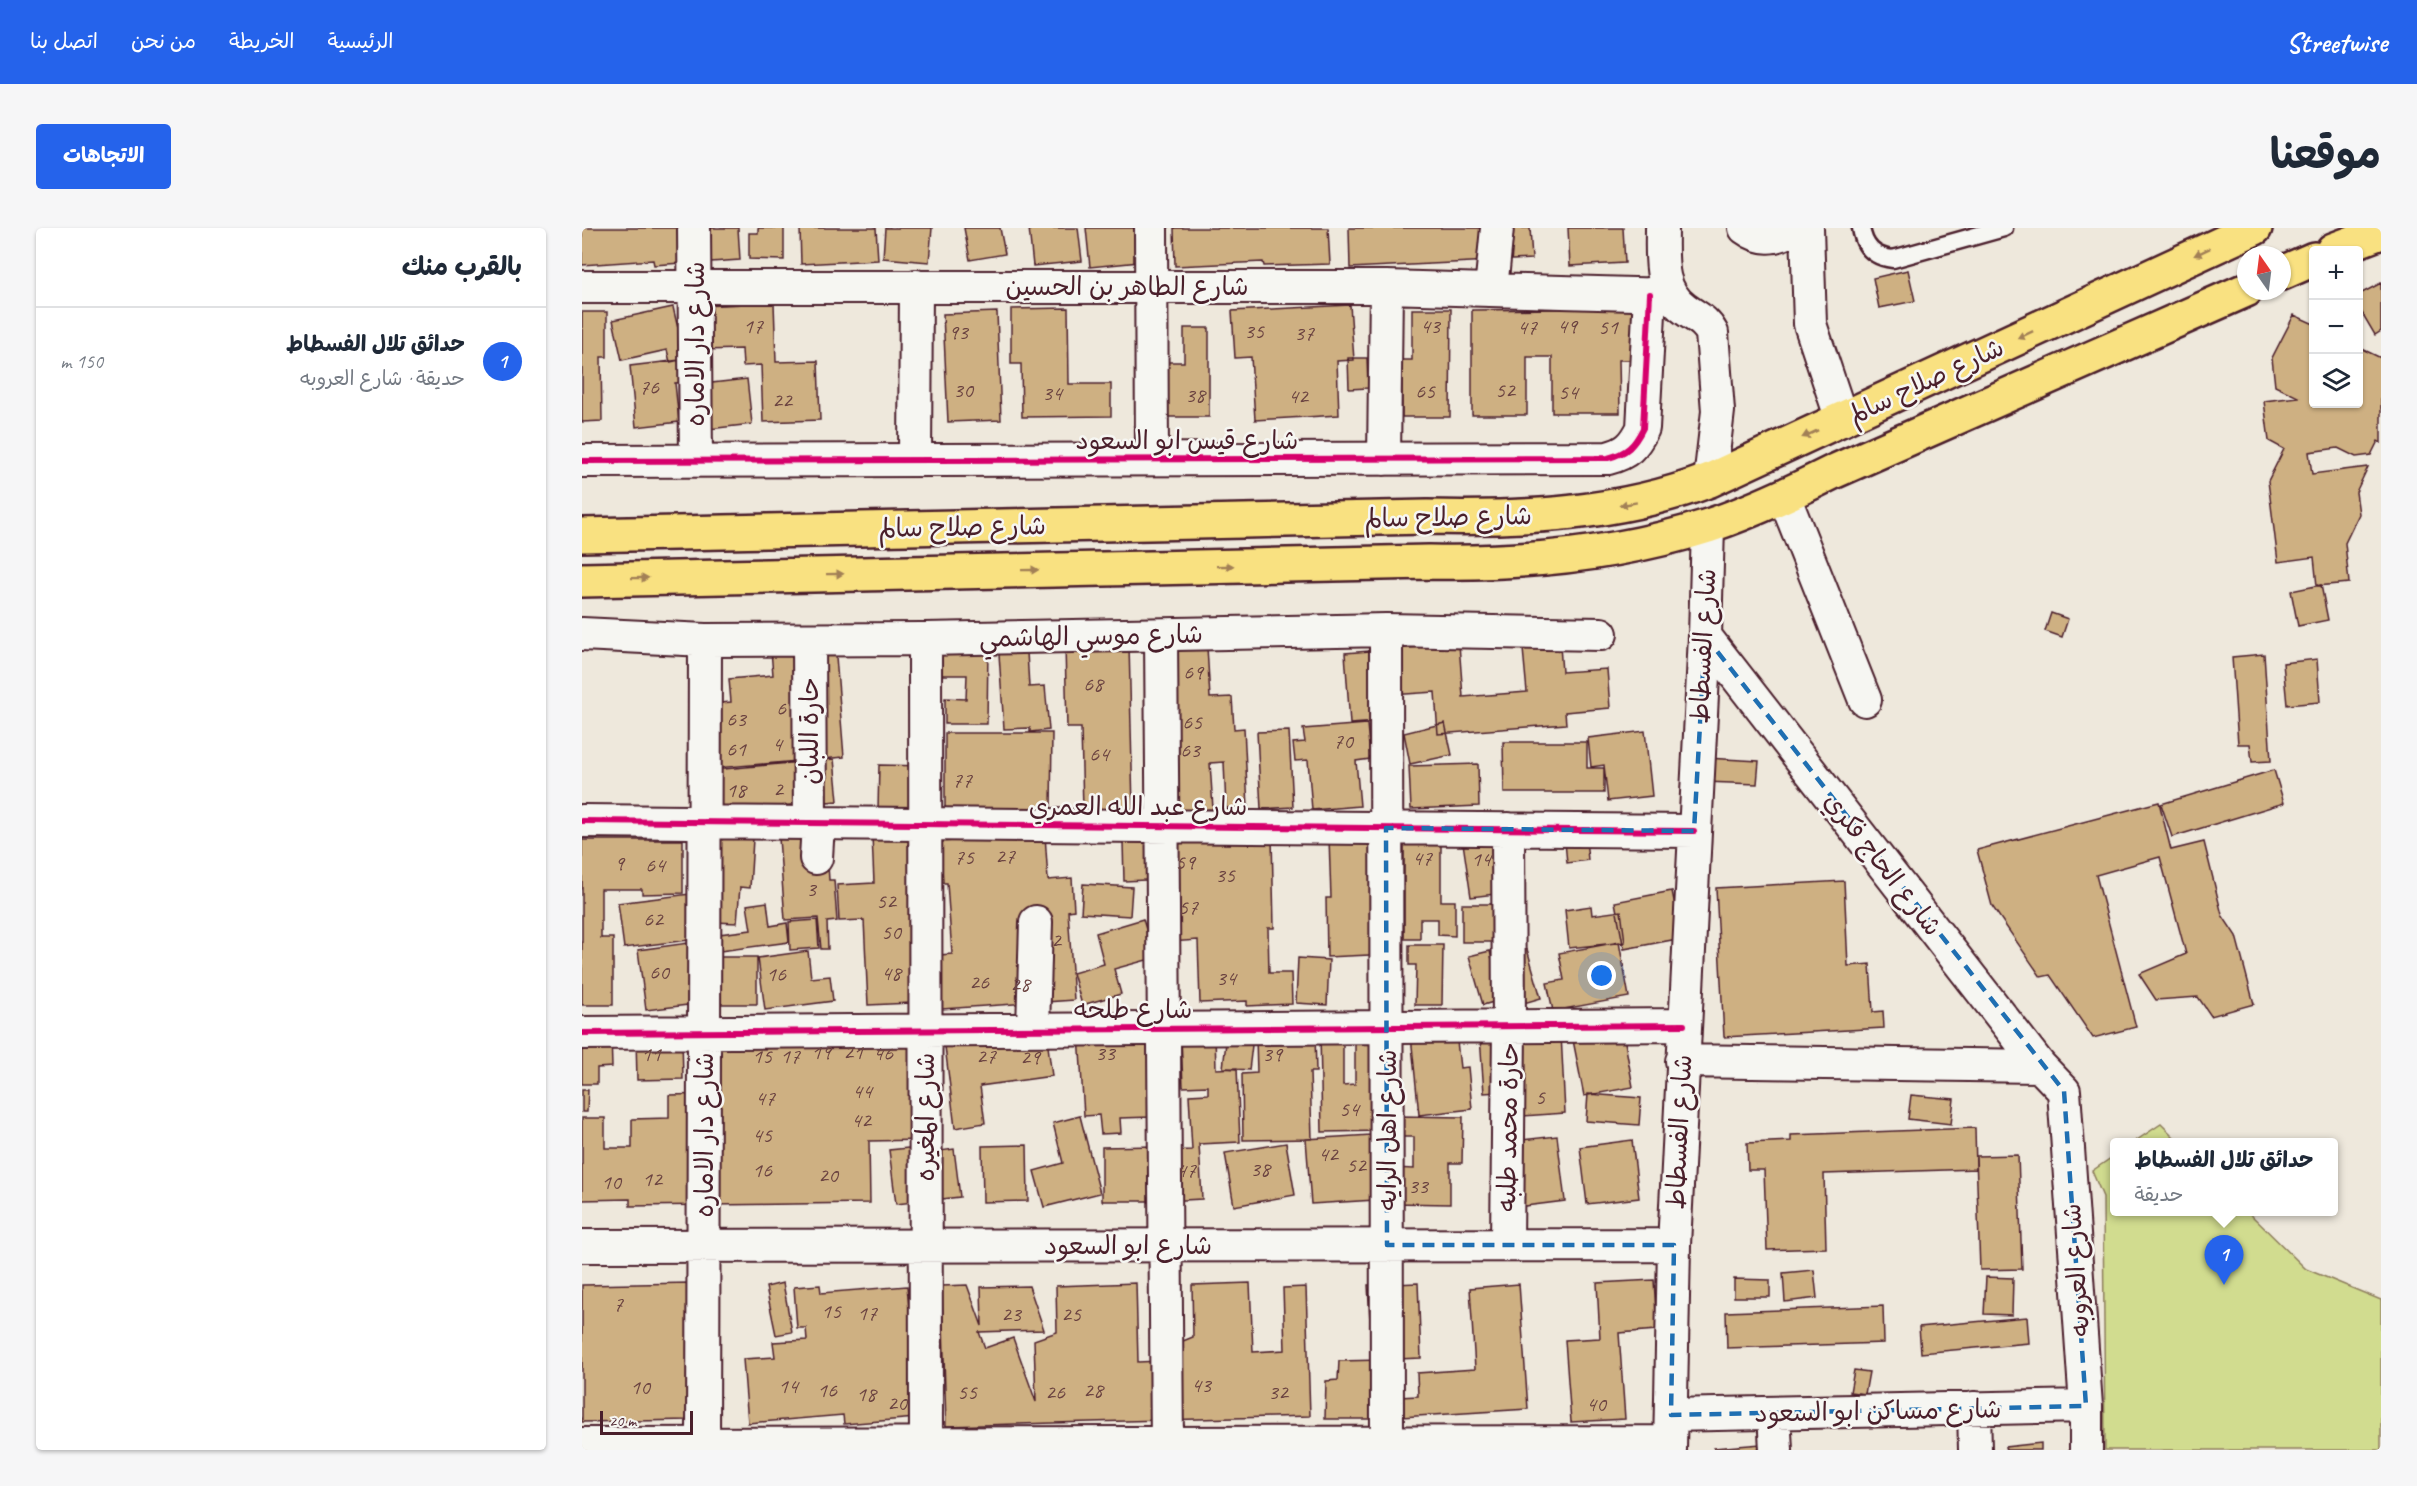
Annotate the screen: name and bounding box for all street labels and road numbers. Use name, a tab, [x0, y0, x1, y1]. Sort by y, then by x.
street label: شارع دار الاماره	[679, 261, 713, 427]
street label: شارع الطاهر بن الحسين	[1005, 270, 1249, 304]
street label: شارع صلاح سالم	[1843, 331, 2010, 434]
street label: شارع قيس ابو السعود	[1076, 424, 1298, 458]
street label: شارع صلاح سالم	[1364, 499, 1532, 538]
street label: شارع صلاح سالم	[878, 509, 1046, 548]
street label: شارع الفسطاط	[1682, 568, 1725, 724]
street label: شارع موسي الهاشمي	[979, 618, 1203, 660]
street label: حارة اللبان	[793, 677, 826, 785]
street label: شارع الحاج فكري	[1815, 786, 1949, 944]
street label: شارع عبد الله العمري	[1029, 790, 1247, 825]
street label: شارع طلحه	[1074, 993, 1192, 1027]
street label: حارة محمد طلبه	[1490, 1042, 1526, 1212]
street label: شارع اهل الرايه	[1371, 1049, 1405, 1211]
street label: شارع دار الاماره	[688, 1052, 722, 1218]
street label: شارع المغيره	[909, 1053, 943, 1181]
street label: شارع الفسطاط	[1658, 1054, 1701, 1210]
street label: شارع العروبه	[2055, 1202, 2098, 1338]
street label: شارع ابو السعود	[1044, 1229, 1212, 1263]
street label: شارع مساكن ابو السعود	[1754, 1392, 2002, 1431]

